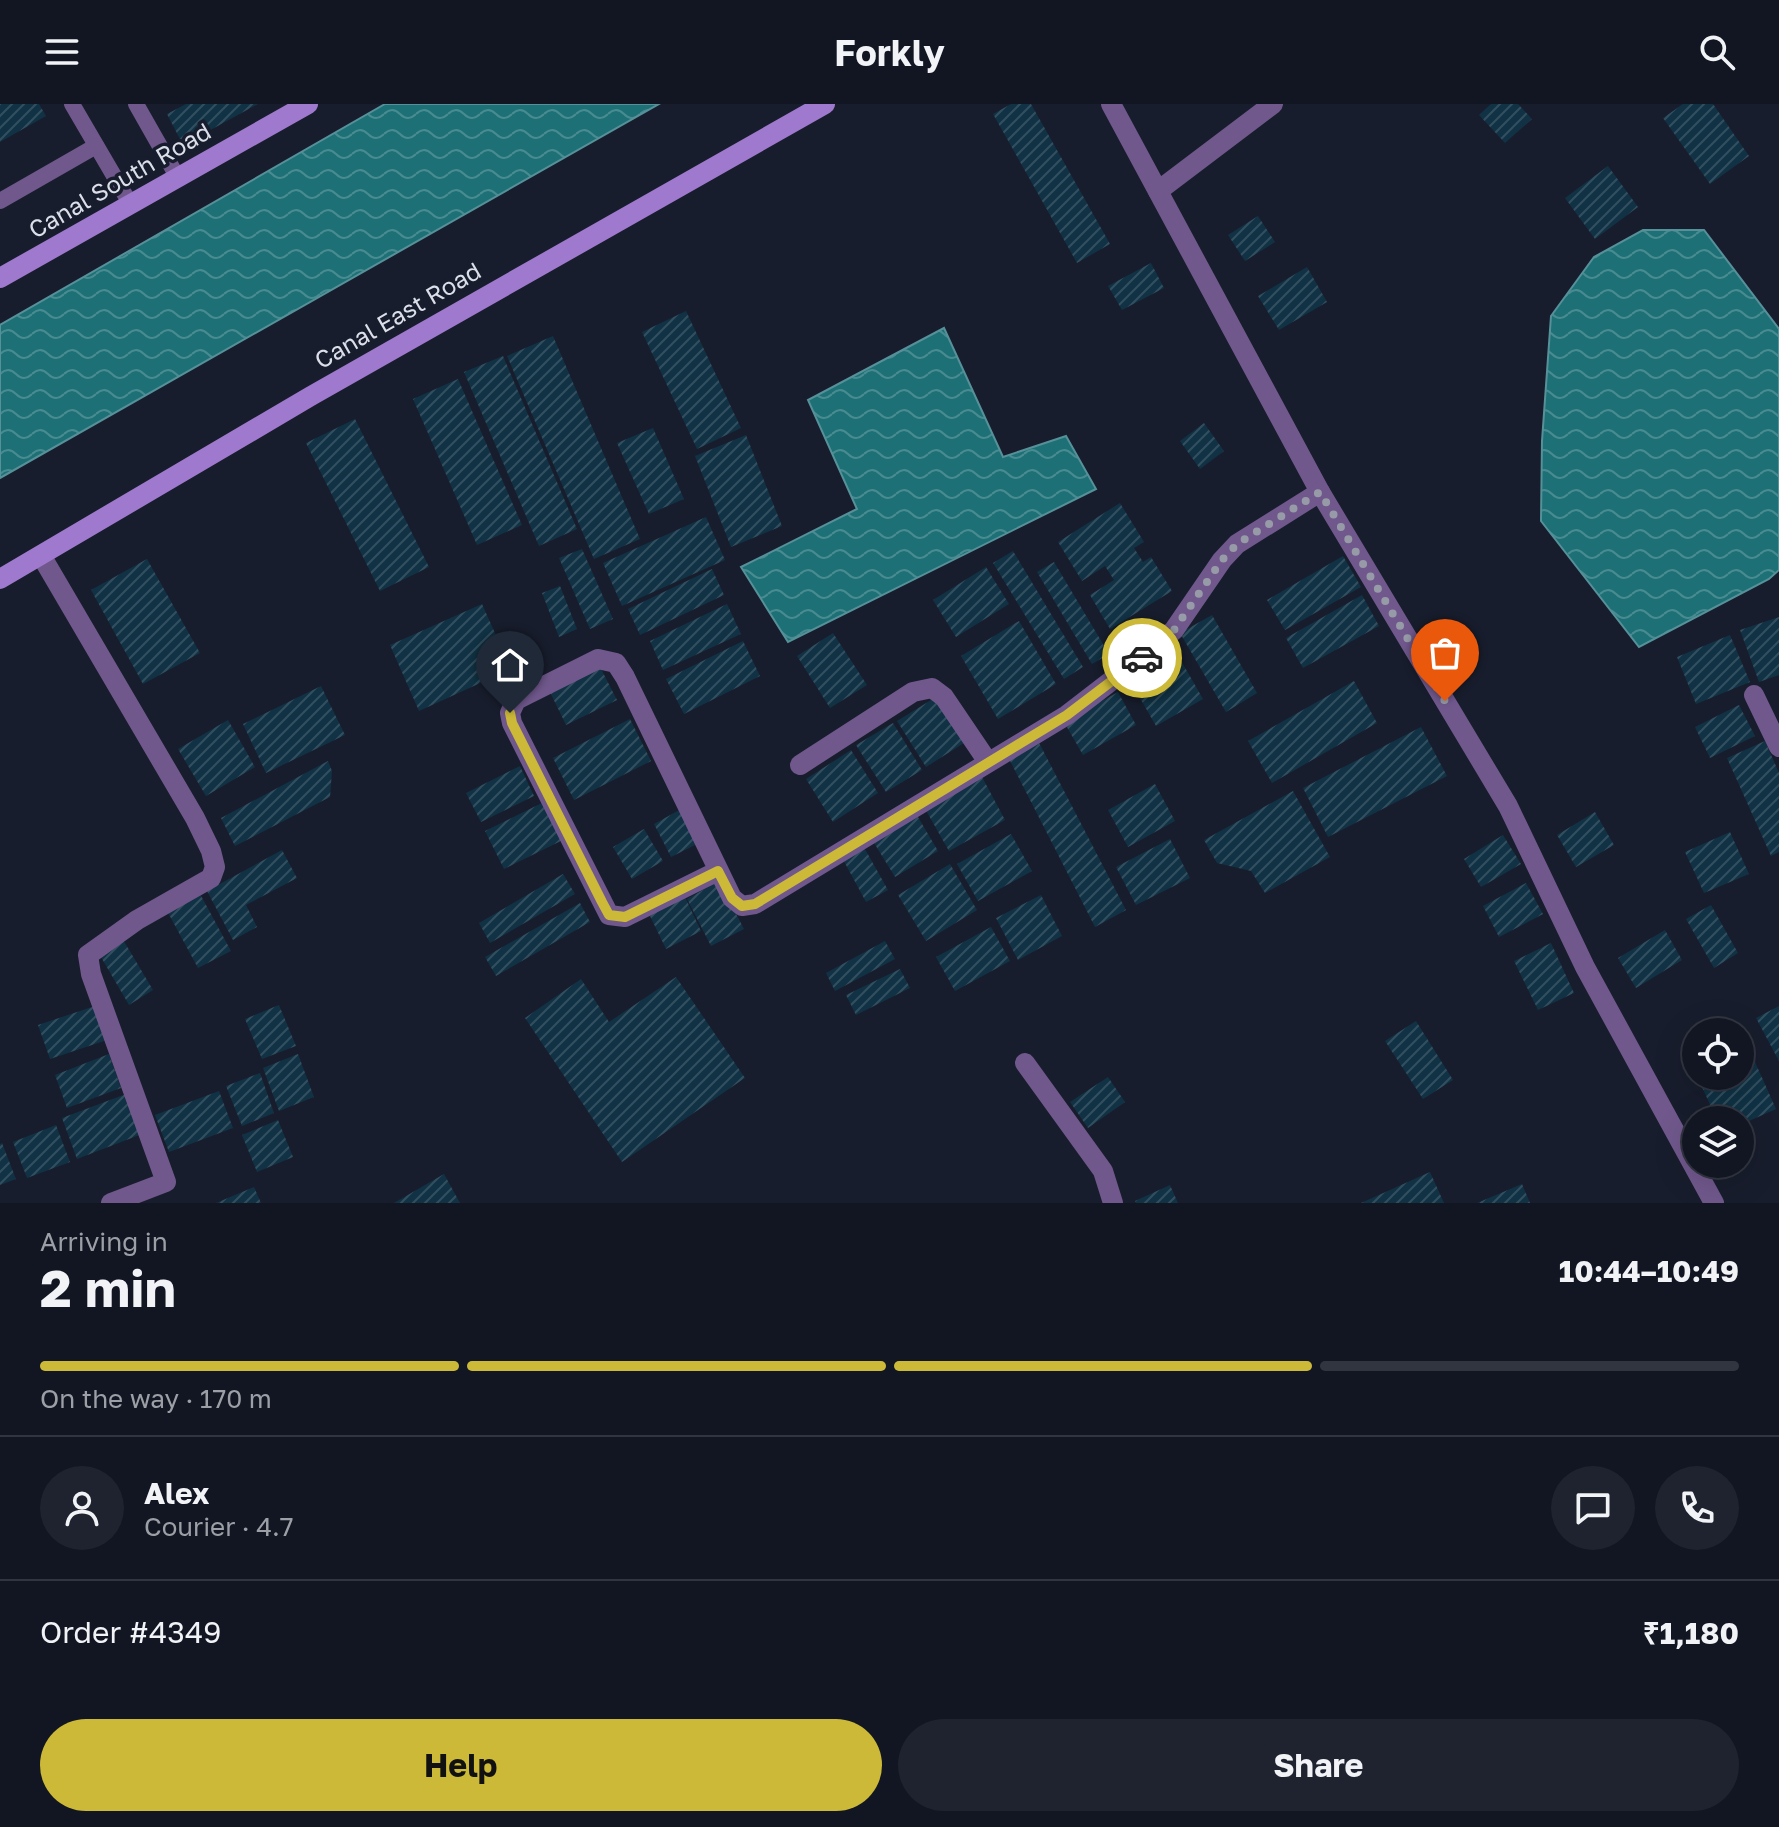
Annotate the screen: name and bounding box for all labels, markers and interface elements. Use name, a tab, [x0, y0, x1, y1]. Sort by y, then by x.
icon: menu	[40, 30, 84, 74]
icon: search	[1695, 30, 1739, 74]
text: Forkly	[834, 31, 945, 74]
street label: Canal South Road	[23, 116, 215, 244]
street label: Canal East Road	[309, 255, 485, 374]
courier	[1102, 618, 1182, 698]
pin	[1411, 619, 1479, 701]
pin	[476, 631, 544, 713]
icon: bag	[1423, 631, 1467, 675]
icon: car	[1120, 636, 1164, 680]
icon: home	[488, 643, 532, 687]
map controls	[1682, 1018, 1754, 1178]
button: locate	[1682, 1018, 1754, 1090]
button: layers	[1682, 1106, 1754, 1178]
text: Arriving in	[40, 1226, 168, 1257]
text: 10:44–10:49	[1559, 1253, 1739, 1289]
text: 2 min	[40, 1256, 176, 1318]
text: On the way · 170 m	[40, 1383, 272, 1414]
button: person	[40, 1466, 124, 1550]
button: chat	[1551, 1466, 1635, 1550]
button: phone	[1655, 1466, 1739, 1550]
text: Alex	[144, 1475, 209, 1511]
text: Courier · 4.7	[144, 1511, 294, 1542]
text: Order #4349	[40, 1614, 221, 1650]
text: ₹1,180	[1643, 1615, 1739, 1651]
button: Help	[40, 1719, 882, 1811]
button: Share	[898, 1719, 1739, 1811]

